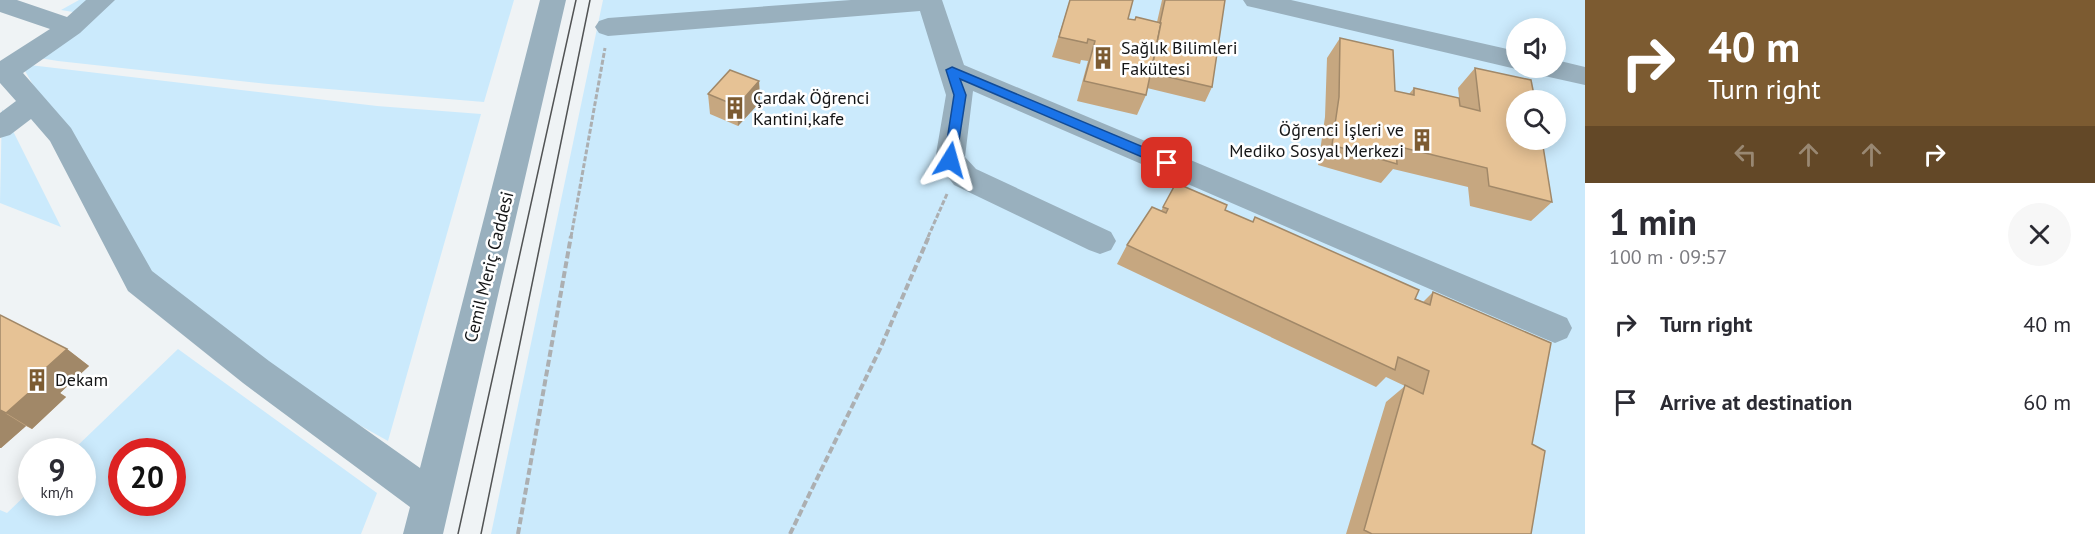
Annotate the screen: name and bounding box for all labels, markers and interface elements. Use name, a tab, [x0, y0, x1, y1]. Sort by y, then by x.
map controls	[1506, 18, 1566, 150]
button: sound	[1506, 18, 1566, 78]
text: 40 m	[1708, 19, 1800, 74]
icon: right	[1609, 24, 1687, 102]
place label: Sağlık Bilimleri Fakültesi	[1121, 36, 1238, 80]
building icon: Sağlık Bilimleri Fakültesi	[1090, 45, 1116, 71]
text: Turn right	[1708, 72, 1821, 106]
place label: Çardak Öğrenci Kantini,kafe	[753, 86, 870, 130]
button: search	[1506, 90, 1566, 150]
building icon: Çardak Öğrenci Kantini,kafe	[722, 95, 748, 121]
place label: Öğrenci İşleri ve Mediko Sosyal Merkezi	[1229, 118, 1404, 162]
building icon: Öğrenci İşleri ve Mediko Sosyal Merkezi	[1409, 127, 1435, 153]
position arrow	[918, 128, 982, 192]
pin	[1141, 137, 1192, 188]
icon: left	[1729, 138, 1762, 171]
icon: ahead	[1792, 138, 1825, 171]
icon: ahead	[1855, 138, 1888, 171]
icon: right	[1918, 138, 1951, 171]
icon: arrive	[1150, 146, 1183, 179]
street label: Cemil Meriç Caddesi	[459, 189, 518, 345]
text: 1 min	[1609, 198, 1697, 245]
button: close	[2008, 203, 2071, 266]
text: 100 m · 09:57	[1609, 244, 1727, 270]
icon: right	[1609, 308, 1642, 341]
text: Turn right	[1660, 310, 1752, 338]
text: 40 m	[2023, 310, 2071, 338]
building icon: Dekam	[24, 367, 50, 393]
place label: Dekam	[55, 368, 108, 391]
icon: arrive	[1609, 386, 1642, 419]
text: Arrive at destination	[1660, 388, 1852, 416]
text: 60 m	[2023, 388, 2071, 416]
speed limit sign: 20	[108, 438, 186, 516]
text: 9	[48, 450, 66, 489]
text: km/h	[41, 483, 73, 502]

